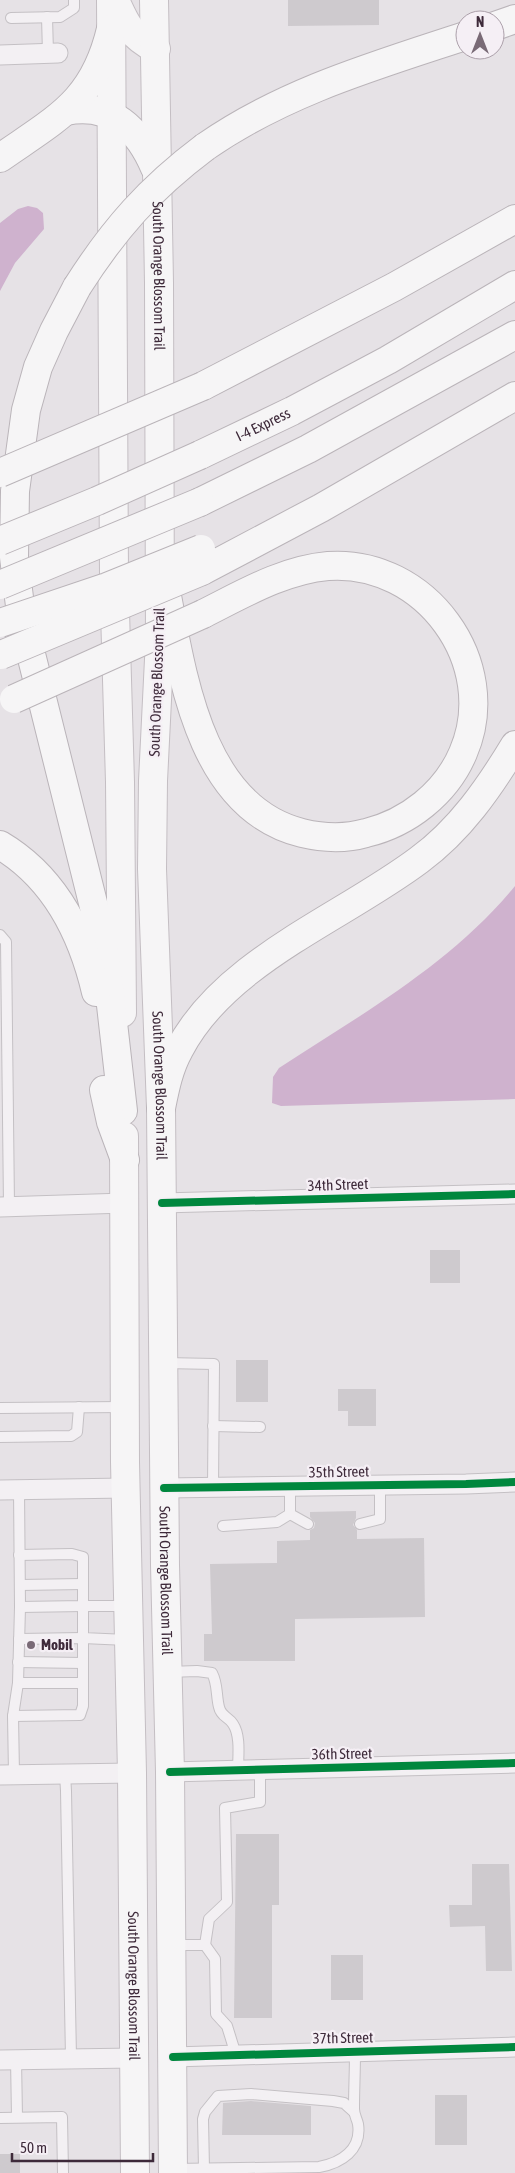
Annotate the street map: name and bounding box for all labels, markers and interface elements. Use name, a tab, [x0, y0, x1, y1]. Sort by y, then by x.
north arrow	[455, 10, 505, 60]
text: N	[476, 14, 484, 30]
street label: South Orange Blossom Trail	[150, 201, 168, 351]
street label: I-4 Express	[233, 404, 293, 445]
street label: South Orange Blossom Trail	[145, 607, 168, 757]
street label: South Orange Blossom Trail	[149, 1011, 170, 1160]
street label: 34th Street	[307, 1175, 369, 1194]
street label: 35th Street	[309, 1462, 369, 1481]
street label: South Orange Blossom Trail	[156, 1506, 176, 1655]
place label: Mobil	[41, 1636, 74, 1653]
marker: Mobil	[25, 1639, 37, 1651]
street label: 36th Street	[312, 1744, 372, 1763]
street label: South Orange Blossom Trail	[125, 1911, 143, 2061]
street label: 37th Street	[313, 2028, 373, 2047]
scale bar	[12, 2130, 154, 2162]
text: 50 m	[20, 2139, 47, 2156]

